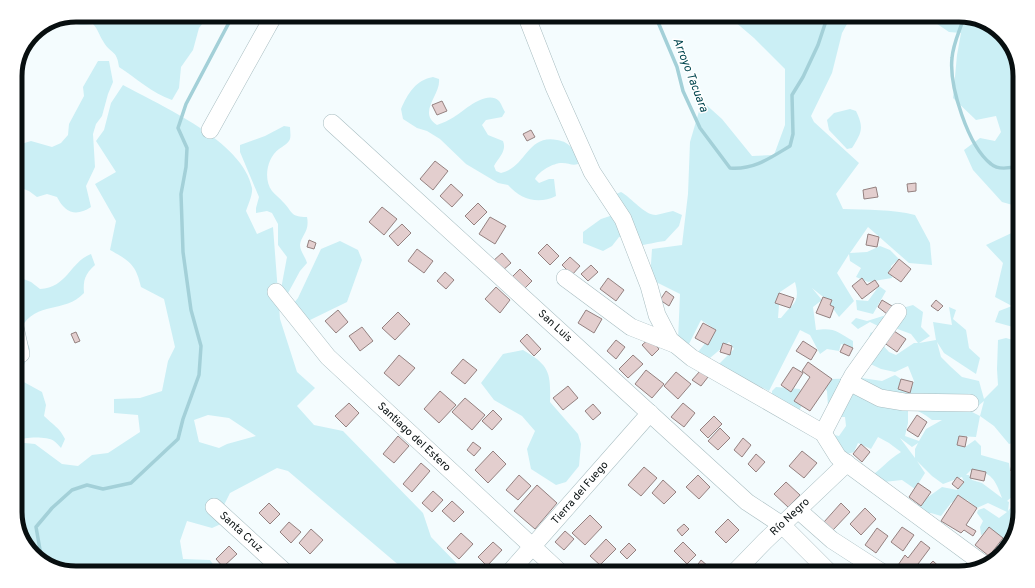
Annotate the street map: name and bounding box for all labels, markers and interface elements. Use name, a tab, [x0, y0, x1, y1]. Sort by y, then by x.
water label: Arroyo Tacuara	[668, 36, 712, 115]
street label: San Luis	[535, 307, 575, 345]
street label: Santiago del Estero	[374, 399, 454, 475]
street label: Tierra del Fuego	[549, 458, 611, 528]
street label: Río Negro	[767, 495, 813, 539]
street label: Santa Cruz	[216, 509, 266, 555]

